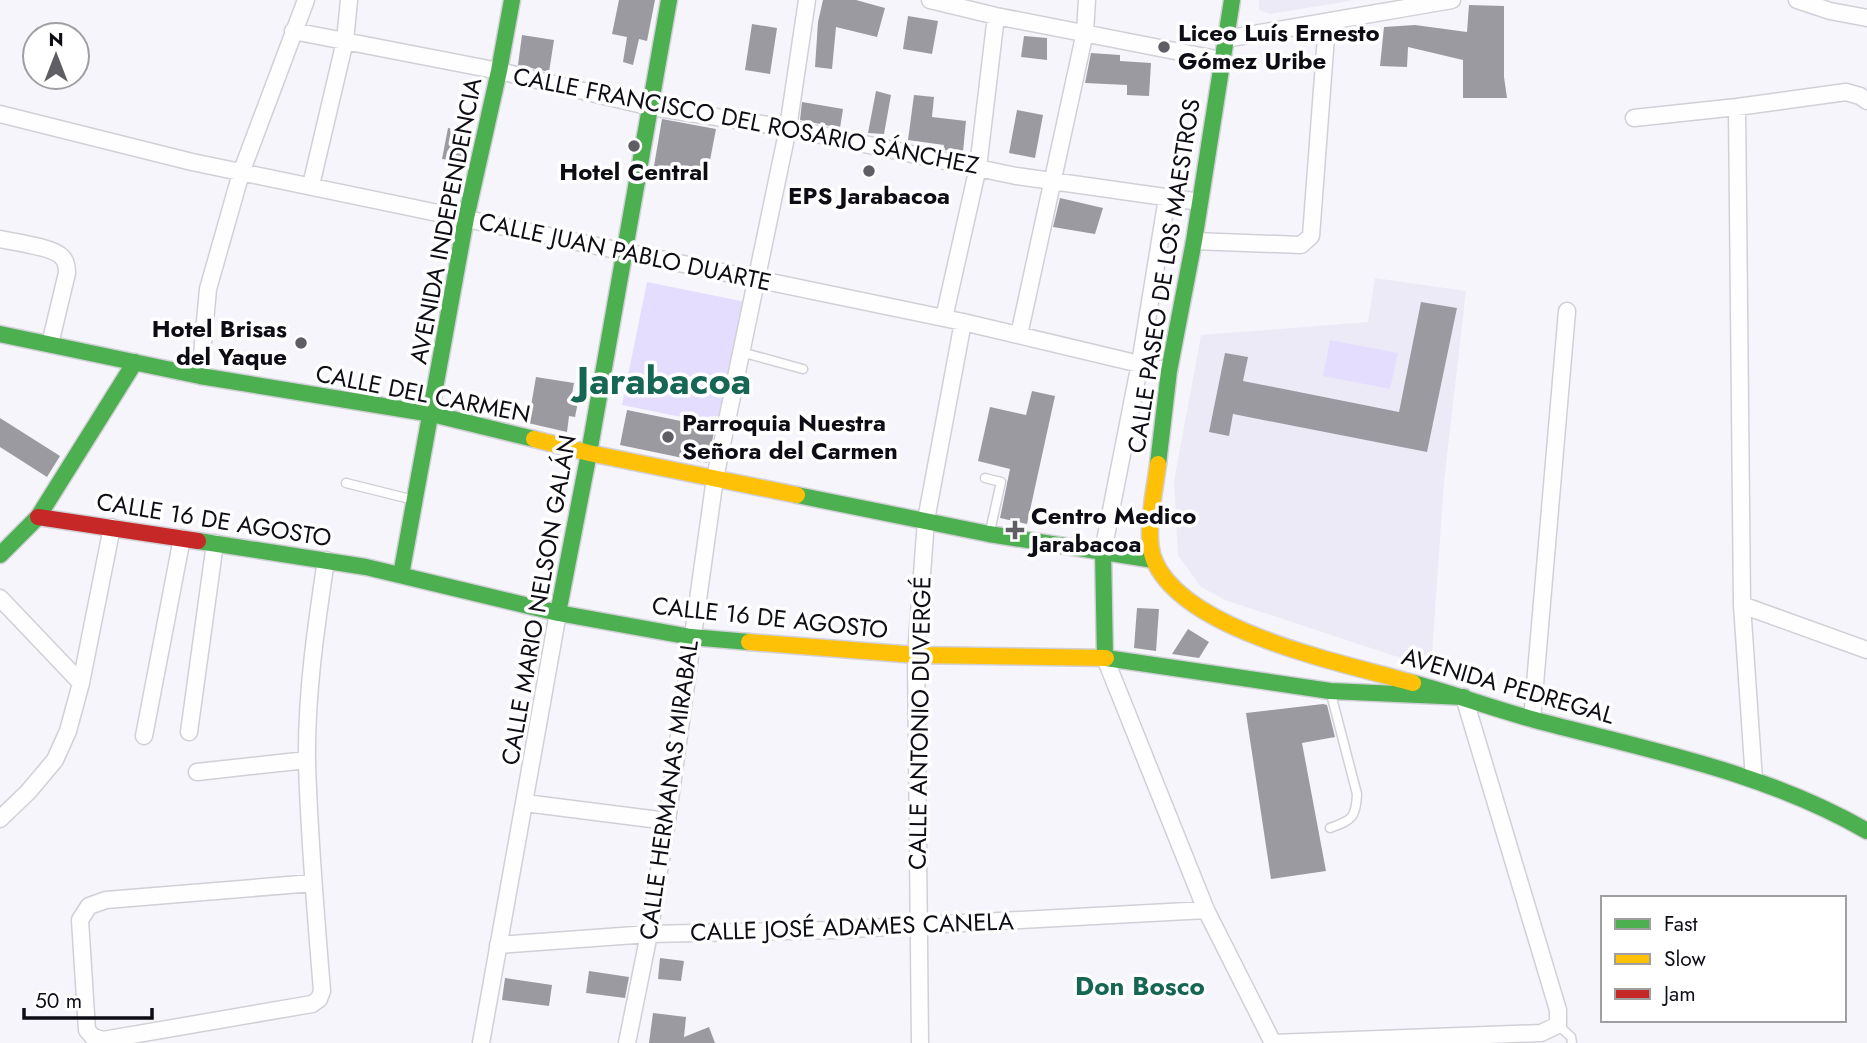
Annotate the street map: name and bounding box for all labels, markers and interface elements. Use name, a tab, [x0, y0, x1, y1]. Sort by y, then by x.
place label: Liceo Luís Ernesto Gómez Uribe	[1178, 15, 1380, 78]
north arrow	[21, 21, 91, 91]
text: N	[48, 26, 64, 53]
marker: Liceo Luís Ernesto Gómez Uribe	[1156, 39, 1172, 55]
street label: CALLE FRANCISCO DEL ROSARIO SÁNCHEZ	[510, 58, 982, 183]
street label: AVENIDA INDEPENDENCIA	[401, 75, 490, 367]
street label: CALLE PASEO DE LOS MAESTROS	[1118, 96, 1209, 456]
marker: Hotel Central	[626, 138, 642, 154]
place label: Hotel Central	[559, 154, 709, 189]
marker: EPS Jarabacoa	[861, 163, 877, 179]
place label: EPS Jarabacoa	[788, 178, 950, 213]
street label: CALLE JUAN PABLO DUARTE	[476, 203, 775, 300]
place label: Hotel Brisas del Yaque	[152, 311, 287, 374]
marker: Hotel Brisas del Yaque	[293, 335, 309, 351]
district label: Jarabacoa	[570, 353, 751, 408]
street label: CALLE DEL CARMEN	[313, 356, 533, 431]
place label: Parroquia Nuestra Señora del Carmen	[682, 405, 898, 468]
marker: Parroquia Nuestra Señora del Carmen	[660, 429, 676, 445]
street label: CALLE MARIO NELSON GALÁN	[492, 432, 585, 768]
street label: CALLE 16 DE AGOSTO	[94, 484, 334, 555]
place label: Centro Medico Jarabacoa	[1027, 498, 1196, 561]
marker: Centro Medico Jarabacoa	[1005, 520, 1025, 540]
street label: CALLE ANTONIO DUVERGÉ	[899, 576, 940, 870]
street label: CALLE 16 DE AGOSTO	[650, 588, 890, 647]
street label: CALLE HERMANAS MIRABAL	[630, 638, 707, 942]
street label: AVENIDA PEDREGAL	[1398, 638, 1619, 733]
legend	[1601, 896, 1846, 1022]
street label: CALLE JOSÉ ADAMES CANELA	[690, 903, 1014, 950]
text: Fast	[1664, 909, 1697, 939]
text: Slow	[1664, 944, 1706, 974]
district label: Don Bosco	[1075, 967, 1205, 1005]
scale bar	[24, 976, 152, 1020]
text: Jam	[1661, 979, 1696, 1009]
text: 50 m	[35, 986, 82, 1016]

